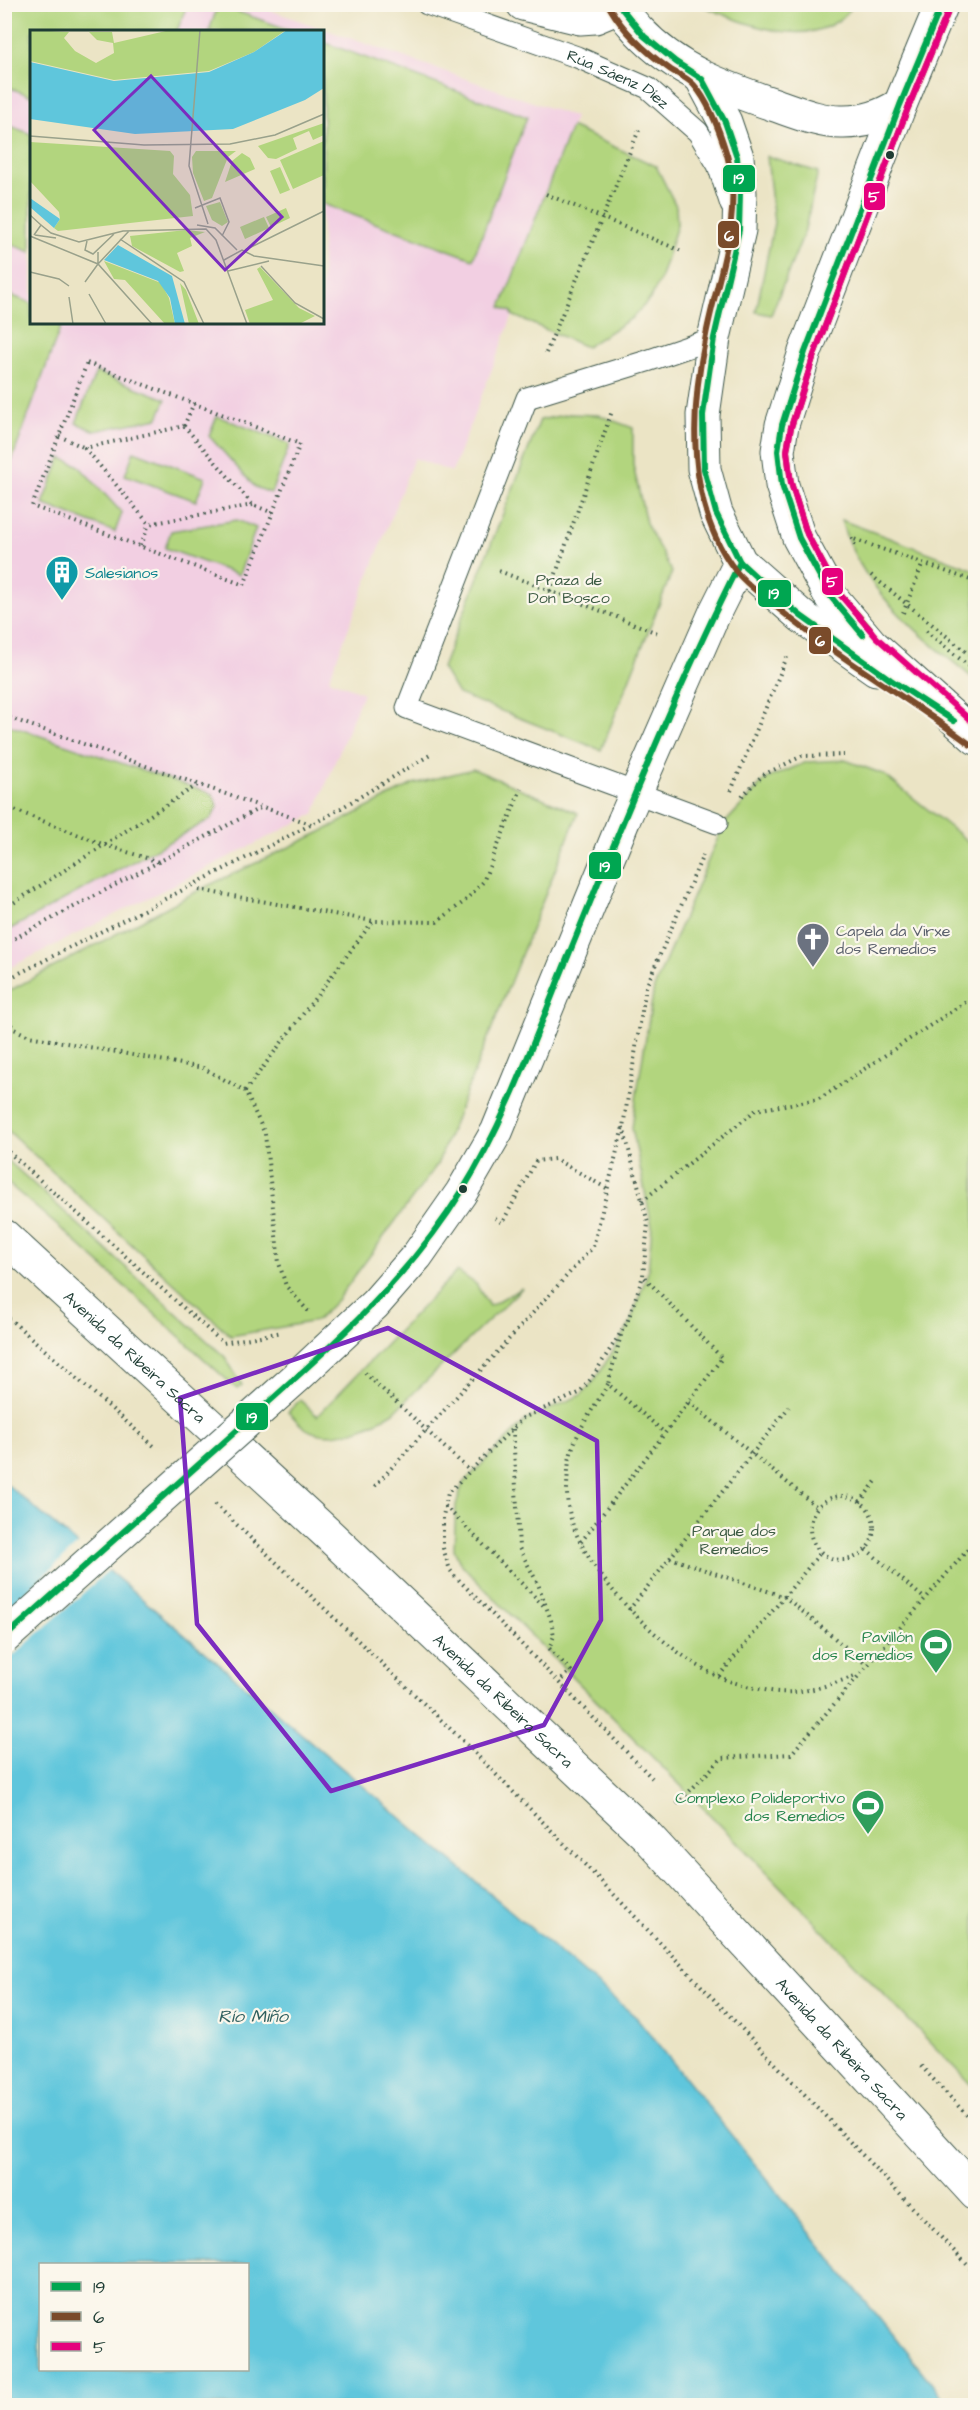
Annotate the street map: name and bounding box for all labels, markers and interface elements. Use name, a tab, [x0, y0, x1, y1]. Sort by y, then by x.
inset map	[30, 30, 324, 324]
street label: Rúa Sáenz Díez	[564, 44, 674, 114]
unlabelled marker	[884, 149, 896, 161]
line badge: 19	[722, 164, 756, 193]
text: 19	[733, 168, 745, 190]
line badge: 5	[863, 182, 886, 211]
text: 5	[868, 186, 880, 208]
line badge: 6	[717, 220, 740, 249]
text: 6	[724, 225, 734, 247]
building icon: Salesianos	[44, 554, 80, 601]
place label: Salesianos	[85, 562, 158, 584]
line badge: 5	[821, 567, 844, 596]
park label: Praza de Don Bosco	[528, 569, 610, 609]
text: 5	[826, 571, 838, 593]
line badge: 19	[757, 579, 792, 608]
text: 19	[768, 583, 780, 605]
line badge: 6	[808, 626, 832, 655]
text: 6	[815, 630, 825, 652]
line badge: 19	[588, 851, 622, 880]
text: 19	[599, 856, 611, 878]
place label: Capela da Virxe dos Remedios	[836, 920, 951, 960]
church icon: Capela da Virxe dos Remedios	[795, 921, 831, 968]
unlabelled marker	[457, 1183, 469, 1195]
street label: Avenida da Ribeira Sacra	[58, 1286, 210, 1428]
line badge: 19	[235, 1402, 269, 1431]
text: 19	[246, 1407, 258, 1429]
park label: Parque dos Remedios	[692, 1520, 776, 1560]
place label: Pavillón dos Remedios	[813, 1626, 913, 1666]
sports icon: Pavillón dos Remedios	[918, 1627, 954, 1674]
street label: Avenida da Ribeira Sacra	[428, 1629, 578, 1773]
place label: Complexo Polideportivo dos Remedios	[675, 1787, 845, 1827]
sports icon: Complexo Polideportivo dos Remedios	[850, 1788, 886, 1835]
street label: Avenida da Ribeira Sacra	[770, 1973, 912, 2125]
water label: Río Miño	[218, 2004, 290, 2029]
legend	[39, 2263, 249, 2371]
text: 19	[93, 2275, 106, 2300]
text: 6	[93, 2305, 104, 2330]
text: 5	[93, 2335, 106, 2360]

